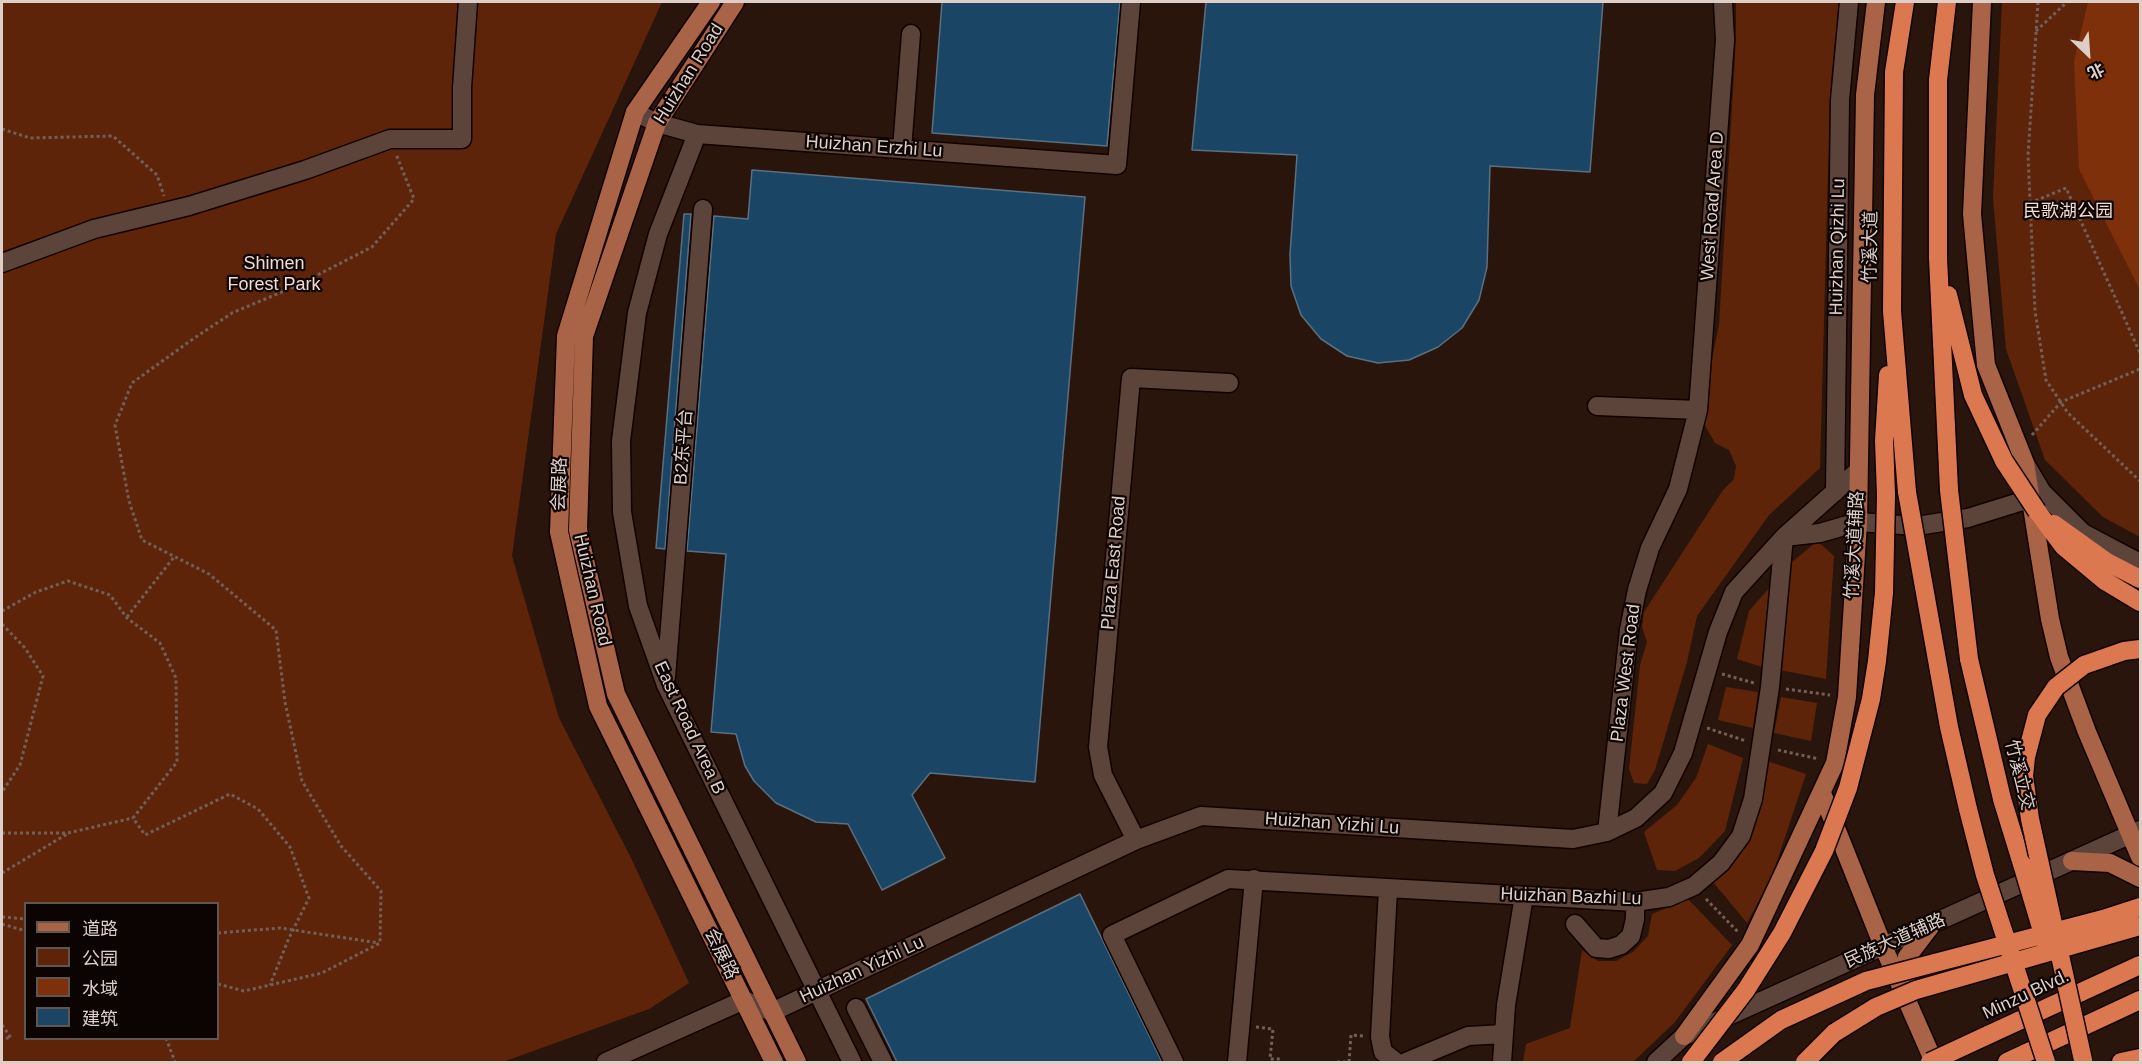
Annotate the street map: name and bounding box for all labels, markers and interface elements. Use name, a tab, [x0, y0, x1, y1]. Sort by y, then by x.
street label: Huizhan Road	[650, 20, 728, 128]
north arrow	[2058, 24, 2118, 84]
text: 北	[2085, 60, 2107, 82]
street label: Huizhan Erzhi Lu	[805, 131, 943, 163]
street label: West Road Area D	[1697, 131, 1729, 281]
street label: Huizhan Qizhi Lu	[1826, 178, 1850, 316]
park label: 民歌湖公园	[2023, 201, 2113, 223]
street label: 竹溪大道	[1860, 211, 1882, 283]
park label: Shimen Forest Park	[227, 253, 321, 296]
street label: B2东平台	[671, 408, 697, 486]
street label: 会展路	[548, 457, 572, 511]
street label: 竹溪大道辅路	[1841, 491, 1869, 599]
street label: Plaza East Road	[1097, 495, 1131, 631]
street label: Huizhan Road	[569, 532, 615, 648]
street label: Plaza West Road	[1607, 603, 1645, 743]
street label: East Road Area B	[649, 658, 729, 798]
street label: 竹溪立交	[2000, 737, 2038, 813]
street label: Huizhan Yizhi Lu	[1264, 809, 1400, 839]
street label: Huizhan Bazhi Lu	[1500, 884, 1642, 910]
legend	[24, 902, 219, 1040]
street label: 民族大道辅路	[1841, 909, 1949, 973]
text: 道路	[82, 919, 118, 939]
street label: 会展路	[699, 925, 743, 983]
street label: Huizhan Yizhi Lu	[797, 932, 927, 1008]
text: 公园	[82, 949, 118, 969]
street label: Minzu Blvd.	[1979, 966, 2073, 1024]
text: 水域	[82, 979, 118, 999]
text: 建筑	[82, 1009, 118, 1029]

